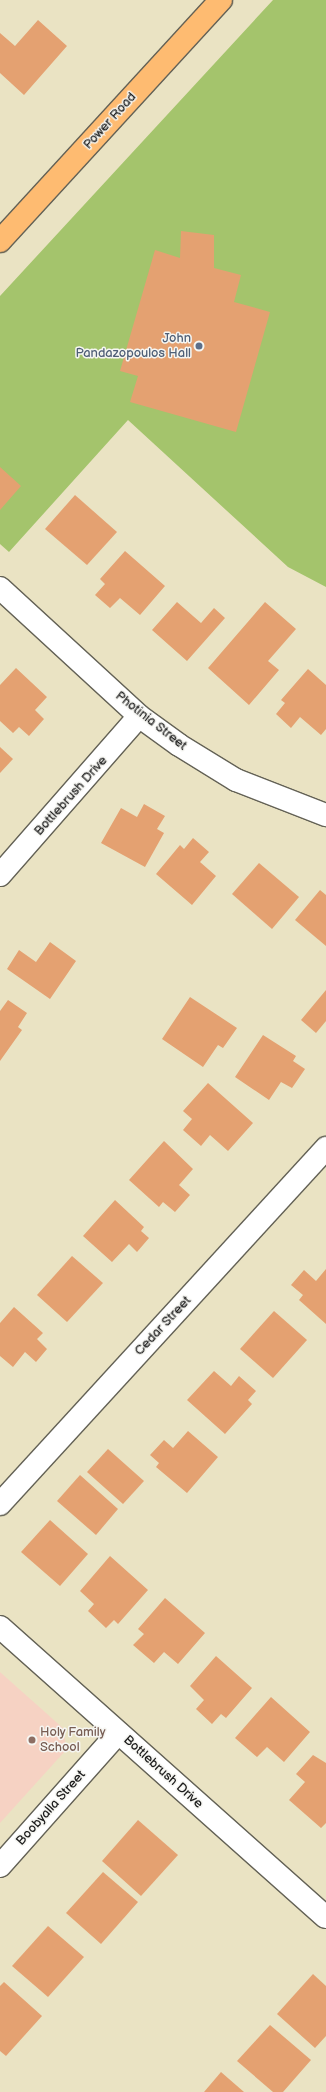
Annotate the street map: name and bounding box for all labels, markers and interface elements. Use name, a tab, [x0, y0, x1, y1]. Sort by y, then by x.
street label: Power Road	[80, 89, 140, 153]
place label: John Pandazopoulos Hall	[76, 331, 191, 362]
marker: John Pandazopoulos Hall	[194, 341, 204, 351]
street label: Photinia Street	[112, 688, 190, 754]
street label: Bottlebrush Drive	[31, 753, 111, 839]
street label: Cedar Street	[131, 1293, 195, 1359]
place label: Holy Family School	[40, 1725, 106, 1756]
street label: Bottlebrush Drive	[120, 1732, 206, 1812]
marker: Holy Family School	[27, 1735, 37, 1745]
street label: Boobyalla Street	[13, 1767, 89, 1849]

